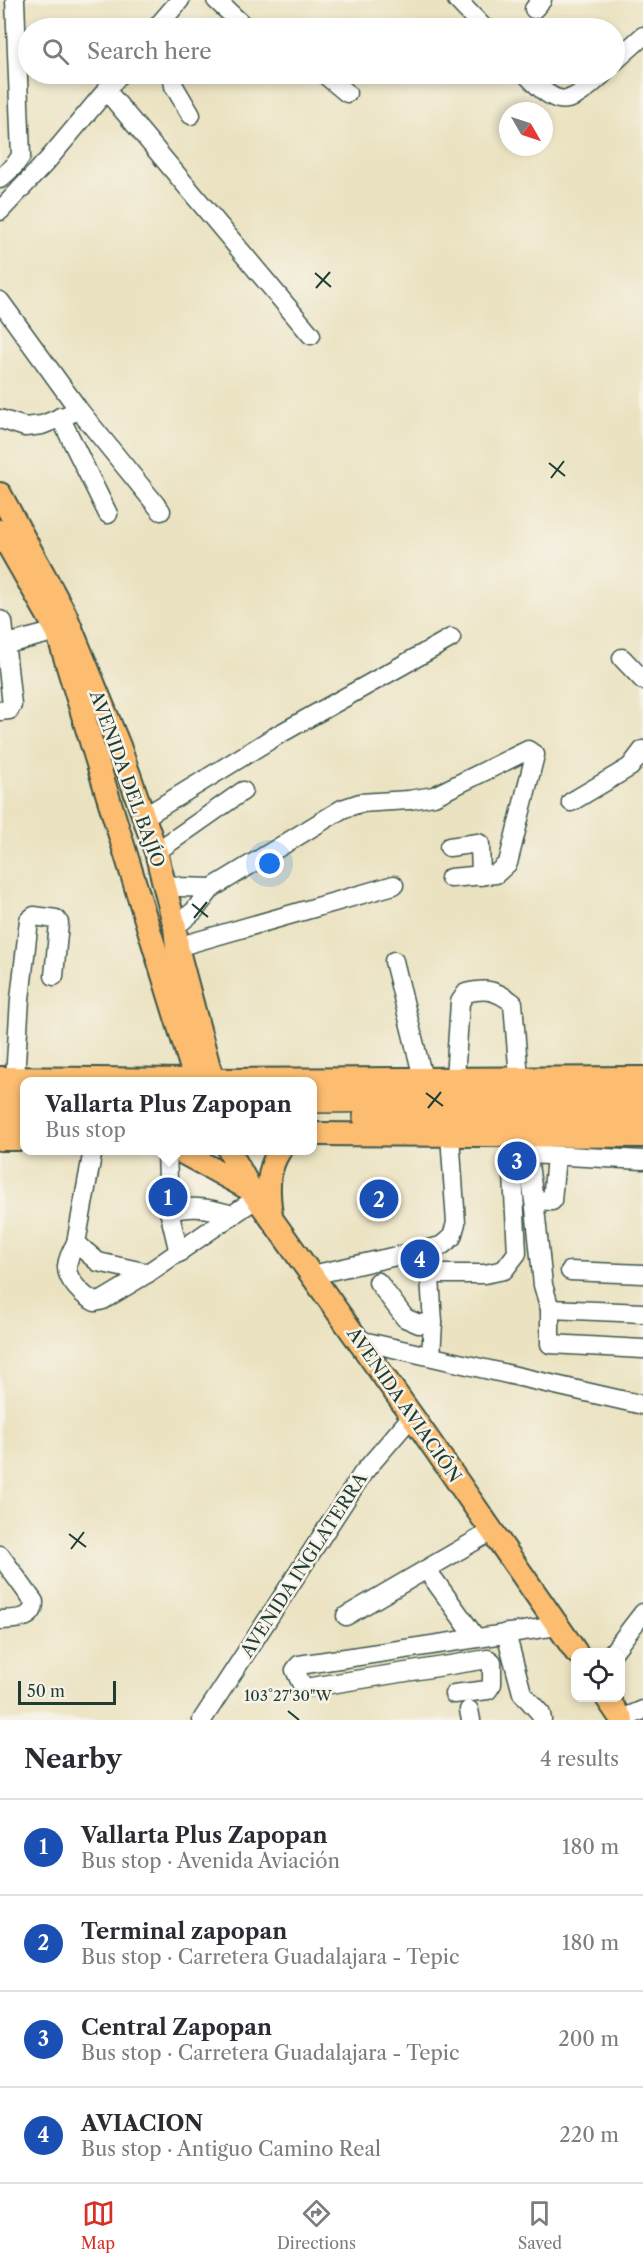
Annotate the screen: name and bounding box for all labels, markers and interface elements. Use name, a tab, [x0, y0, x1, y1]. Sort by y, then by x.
search box	[18, 18, 625, 84]
icon: search	[39, 35, 72, 68]
text: Search here	[87, 38, 212, 65]
north arrow	[499, 102, 553, 156]
street label: AVENIDA DEL BAJÍO	[84, 686, 170, 871]
your location	[255, 849, 284, 878]
popup	[20, 1077, 317, 1155]
text: Vallarta Plus Zapopan	[45, 1091, 292, 1118]
text: Bus stop	[45, 1118, 126, 1142]
pin: 3	[498, 1138, 536, 1184]
pin: 1	[148, 1174, 188, 1220]
pin: 2	[360, 1176, 398, 1222]
pin: 4	[400, 1236, 440, 1282]
street label: AVENIDA AVIACIÓN	[342, 1322, 467, 1487]
street label: AVENIDA INGLATERRA	[235, 1468, 372, 1662]
map controls	[571, 1648, 625, 1702]
button: locate	[571, 1648, 625, 1702]
scale bar	[18, 1678, 116, 1706]
text: 50 m	[27, 1681, 65, 1701]
text: 103°27'30"W	[244, 1686, 333, 1705]
text: Nearby	[24, 1743, 122, 1775]
text: 4 results	[540, 1747, 619, 1771]
text: Vallarta Plus Zapopan	[81, 1822, 328, 1849]
text: 1	[39, 1835, 48, 1859]
text: 180 m	[562, 1835, 619, 1859]
text: Bus stop · Avenida Aviación	[81, 1849, 340, 1873]
text: Terminal zapopan	[81, 1918, 287, 1945]
text: 2	[38, 1931, 49, 1955]
text: 180 m	[562, 1931, 619, 1955]
text: Bus stop · Carretera Guadalajara - Tepic	[81, 1945, 459, 1969]
text: Central Zapopan	[81, 2014, 272, 2041]
text: 3	[38, 2027, 49, 2051]
text: 200 m	[558, 2027, 619, 2051]
text: Bus stop · Carretera Guadalajara - Tepic	[81, 2041, 459, 2065]
text: AVIACION	[81, 2110, 203, 2137]
text: 4	[38, 2123, 49, 2147]
text: 220 m	[559, 2123, 619, 2147]
text: Bus stop · Antiguo Camino Real	[81, 2137, 381, 2161]
tab: Map	[81, 2197, 115, 2253]
tab: Directions	[277, 2197, 356, 2253]
tab: Saved	[518, 2197, 562, 2253]

